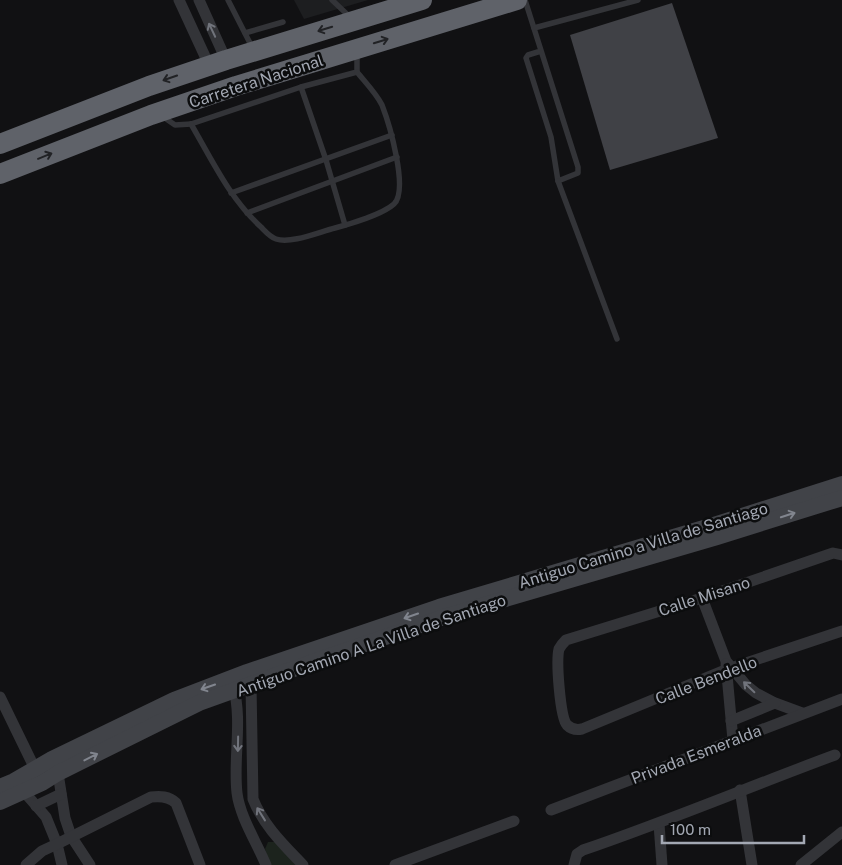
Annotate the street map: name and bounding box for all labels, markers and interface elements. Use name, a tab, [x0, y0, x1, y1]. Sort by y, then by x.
one-way arrow	[207, 23, 217, 38]
one-way arrow	[318, 25, 333, 34]
one-way arrow	[373, 36, 389, 46]
street label: Carretera Nacional	[187, 51, 326, 112]
one-way arrow	[162, 74, 178, 84]
one-way arrow	[37, 150, 52, 160]
street label: Antiguo Camino a Villa de Santiago	[516, 498, 770, 593]
one-way arrow	[780, 509, 796, 519]
street label: Calle Misano	[656, 573, 752, 620]
street label: Antiguo Camino A La Villa de Santiago	[234, 590, 508, 701]
one-way arrow	[403, 612, 419, 621]
street label: Calle Bendello	[653, 652, 760, 709]
one-way arrow	[743, 681, 755, 693]
one-way arrow	[200, 683, 216, 692]
street label: Privada Esmeralda	[628, 721, 764, 788]
one-way arrow	[233, 736, 243, 752]
one-way arrow	[83, 752, 98, 762]
one-way arrow	[256, 808, 266, 822]
scale bar	[662, 812, 804, 844]
text: 100 m	[670, 821, 711, 838]

